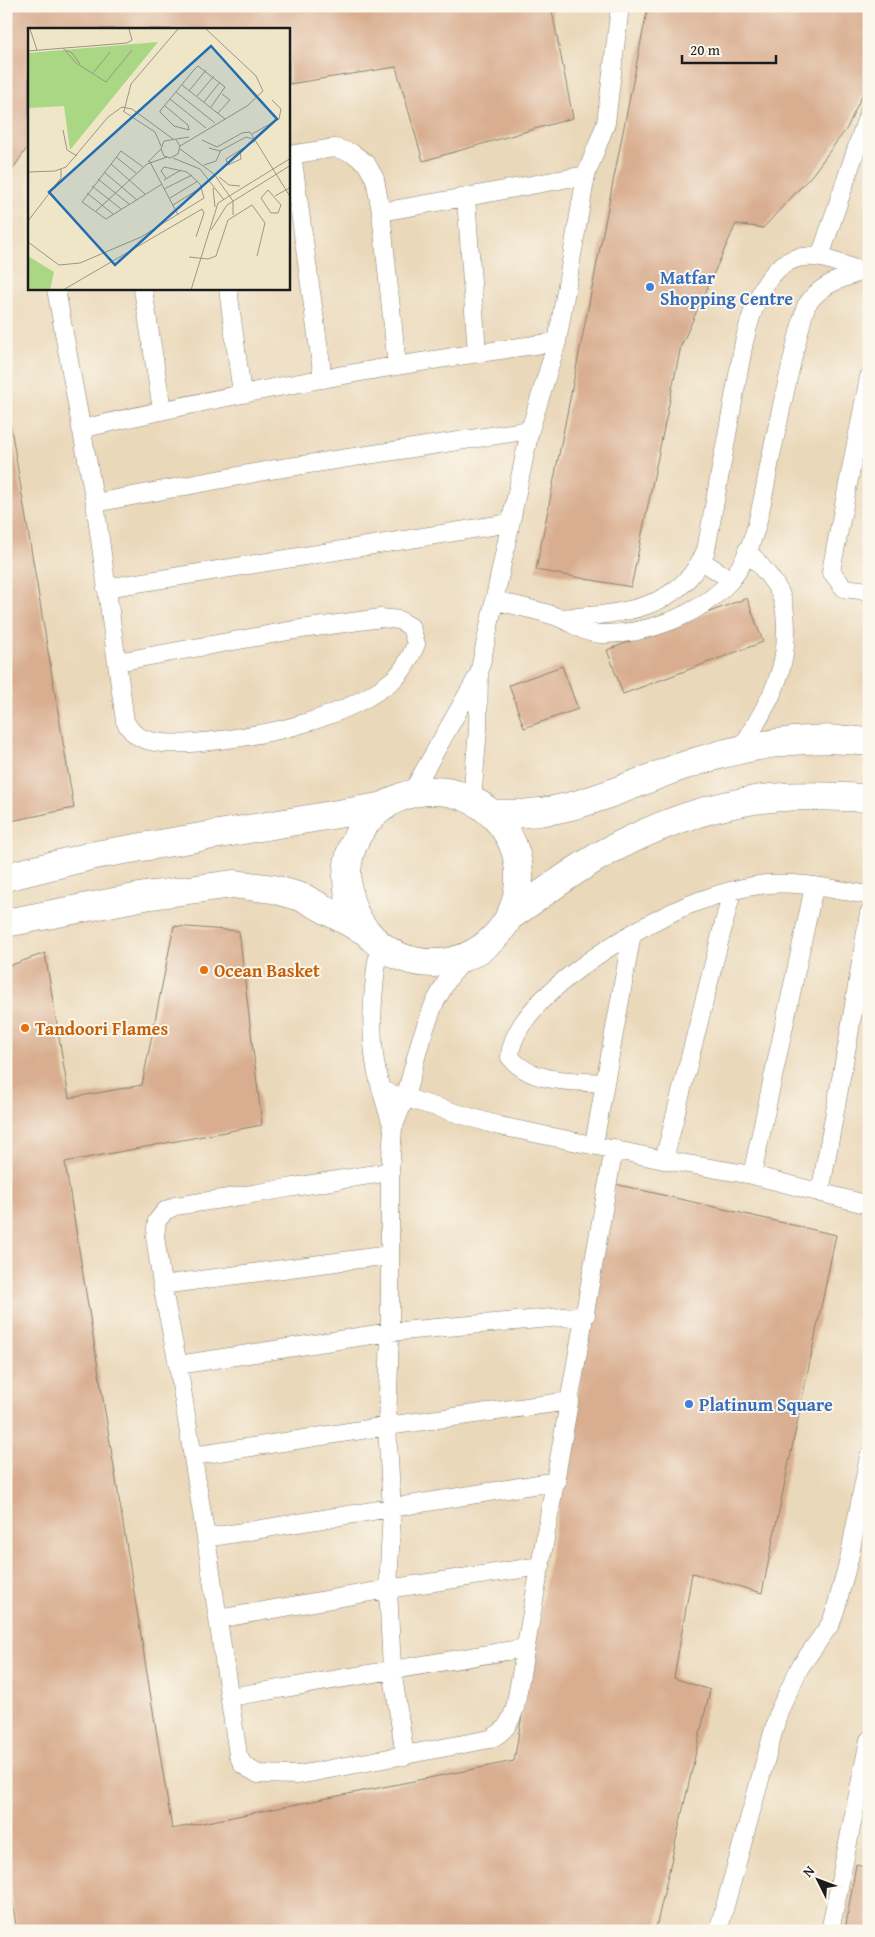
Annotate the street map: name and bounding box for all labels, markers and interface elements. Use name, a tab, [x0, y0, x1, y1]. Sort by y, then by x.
inset map	[28, 28, 290, 290]
scale bar	[682, 32, 776, 64]
text: 20 m	[690, 39, 721, 60]
place label: Matfar Shopping Centre	[660, 264, 793, 312]
marker: Matfar Shopping Centre	[644, 281, 656, 293]
place label: Ocean Basket	[214, 957, 320, 984]
marker: Ocean Basket	[198, 964, 210, 976]
place label: Tandoori Flames	[35, 1015, 168, 1042]
marker: Tandoori Flames	[19, 1022, 31, 1034]
place label: Platinum Square	[699, 1391, 833, 1418]
marker: Platinum Square	[683, 1398, 695, 1410]
north arrow	[792, 1854, 842, 1904]
text: N	[798, 1861, 819, 1881]

